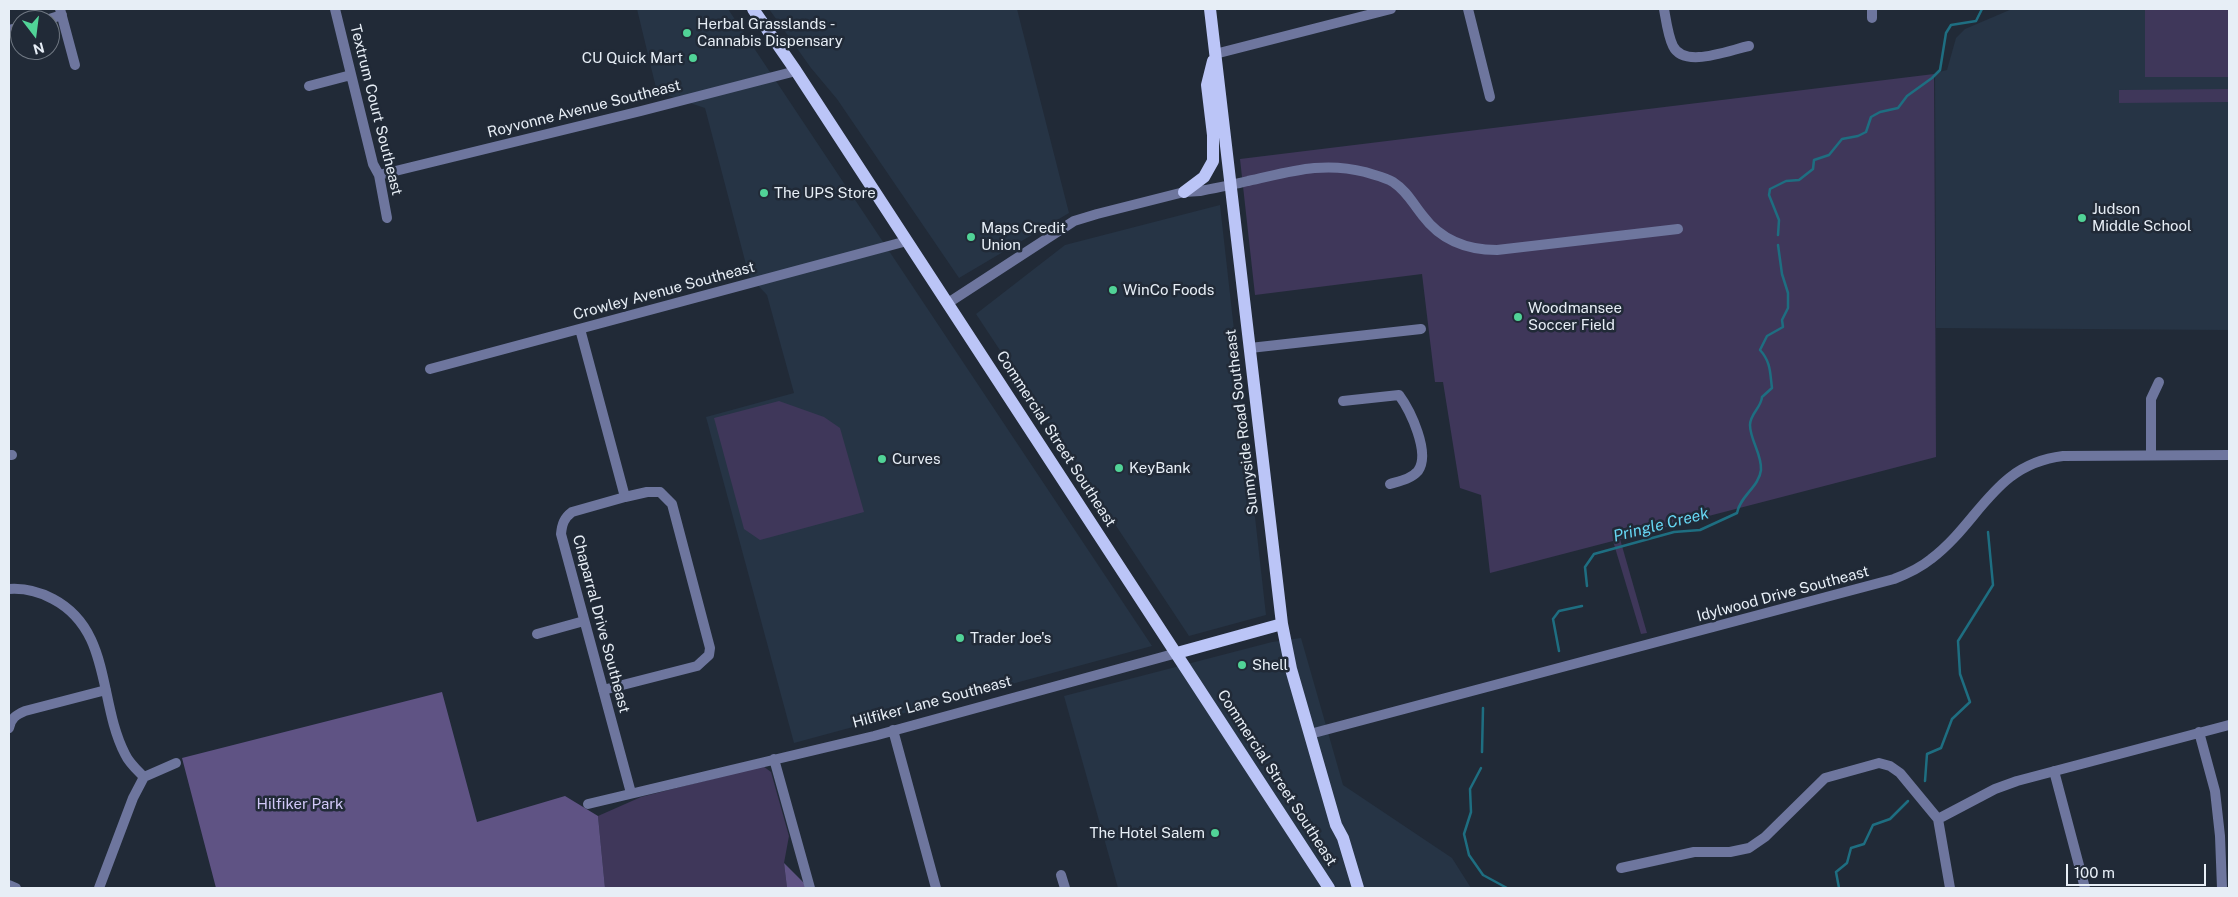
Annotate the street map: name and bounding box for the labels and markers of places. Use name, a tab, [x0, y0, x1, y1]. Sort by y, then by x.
place label: Herbal Grasslands - Cannabis Dispensary	[697, 15, 843, 50]
marker: Herbal Grasslands - Cannabis Dispensary	[681, 27, 693, 39]
place label: CU Quick Mart	[582, 49, 683, 67]
marker: CU Quick Mart	[687, 52, 699, 64]
place label: The UPS Store	[774, 184, 876, 202]
marker: The UPS Store	[758, 187, 770, 199]
place label: Judson Middle School	[2092, 200, 2192, 235]
marker: Judson Middle School	[2076, 212, 2088, 224]
place label: Maps Credit Union	[981, 219, 1066, 254]
marker: Maps Credit Union	[965, 231, 977, 243]
place label: WinCo Foods	[1123, 281, 1214, 299]
marker: WinCo Foods	[1107, 284, 1119, 296]
place label: Woodmansee Soccer Field	[1528, 299, 1622, 334]
marker: Woodmansee Soccer Field	[1512, 311, 1524, 323]
place label: Curves	[892, 450, 941, 468]
marker: Curves	[876, 453, 888, 465]
place label: KeyBank	[1129, 459, 1191, 477]
marker: KeyBank	[1113, 462, 1125, 474]
place label: Trader Joe's	[970, 629, 1051, 647]
marker: Trader Joe's	[954, 632, 966, 644]
place label: Shell	[1252, 656, 1288, 674]
marker: Shell	[1236, 659, 1248, 671]
place label: The Hotel Salem	[1090, 824, 1205, 842]
marker: The Hotel Salem	[1209, 827, 1221, 839]

